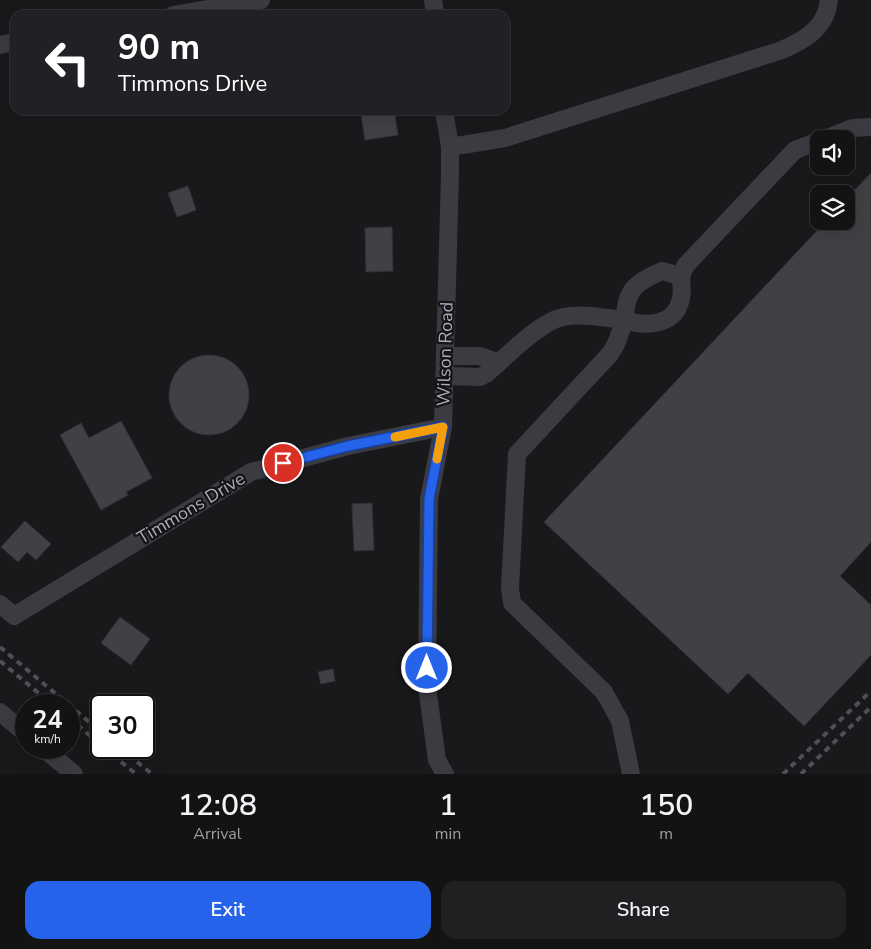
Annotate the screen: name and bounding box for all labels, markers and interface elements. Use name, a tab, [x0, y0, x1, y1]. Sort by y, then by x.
text: 90 m	[118, 24, 200, 71]
icon: left	[35, 30, 100, 95]
text: Timmons Drive	[118, 69, 267, 99]
map controls	[810, 130, 855, 230]
button: sound	[810, 130, 855, 175]
button: layers	[810, 185, 855, 230]
street label: Wilson Road	[431, 301, 459, 407]
pin	[262, 442, 304, 484]
icon: arrive	[269, 449, 297, 477]
street label: Timmons Drive	[133, 466, 249, 550]
position arrow	[400, 641, 452, 693]
speed limit sign: 30	[90, 694, 155, 759]
text: 24	[32, 703, 63, 737]
text: km/h	[34, 731, 61, 747]
text: 12:08	[178, 785, 257, 826]
text: 1	[439, 785, 457, 826]
text: 150	[639, 785, 693, 826]
text: Arrival	[193, 823, 241, 845]
text: min	[435, 823, 461, 845]
text: m	[659, 823, 673, 845]
button: Exit	[25, 881, 431, 939]
button: Share	[441, 881, 846, 939]

